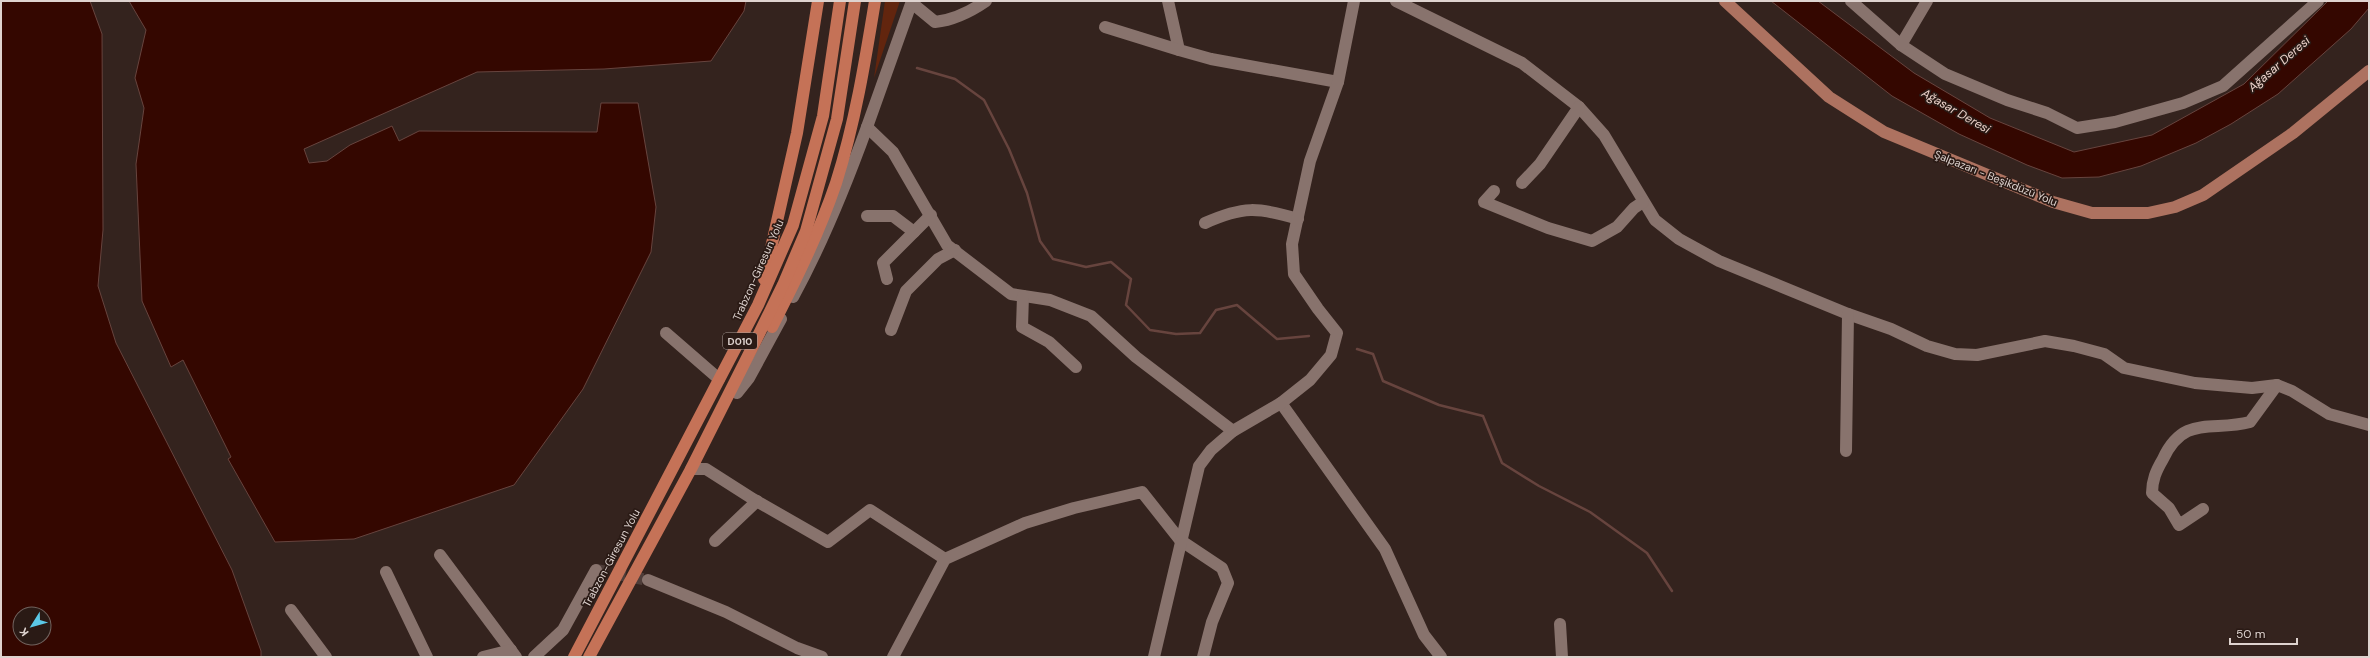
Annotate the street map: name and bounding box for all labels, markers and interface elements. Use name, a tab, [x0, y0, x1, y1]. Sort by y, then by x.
water label: Ağasar Deresi	[2244, 32, 2314, 96]
water label: Ağasar Deresi	[1918, 84, 1994, 138]
street label: Şalpazarı - Beşikdüzü Yolu	[1932, 147, 2060, 209]
street label: Trabzon-Giresun Yolu	[729, 217, 787, 323]
road number: D010	[723, 333, 757, 349]
street label: Trabzon-Giresun Yolu	[579, 507, 643, 609]
north arrow	[12, 606, 52, 646]
scale bar	[2230, 620, 2297, 646]
text: K	[16, 625, 32, 639]
text: 50 m	[2236, 626, 2265, 642]

